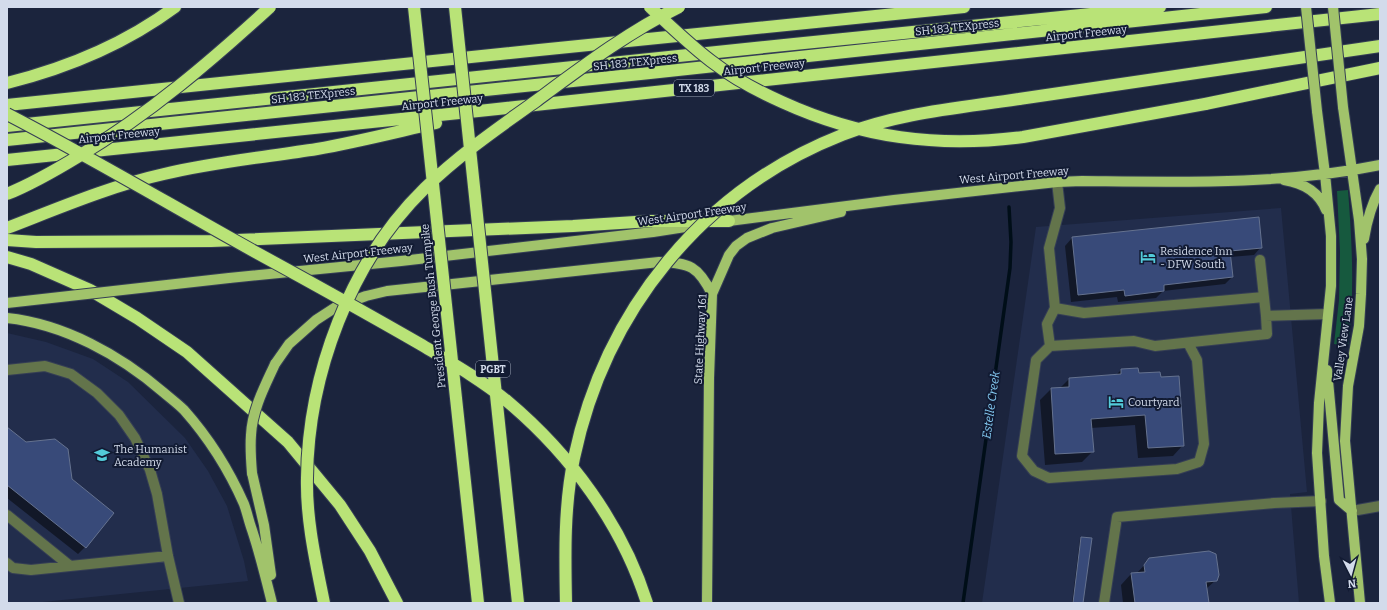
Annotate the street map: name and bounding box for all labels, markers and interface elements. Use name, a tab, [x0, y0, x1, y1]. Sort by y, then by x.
street label: SH 183 TEXpress	[914, 17, 1000, 38]
street label: Airport Freeway	[1045, 23, 1128, 44]
street label: SH 183 TEXpress	[592, 52, 678, 73]
street label: Airport Freeway	[723, 57, 806, 78]
road number: TX 183	[674, 80, 714, 96]
street label: SH 183 TEXpress	[270, 85, 356, 106]
street label: Airport Freeway	[401, 92, 484, 113]
street label: Airport Freeway	[78, 125, 161, 146]
street label: West Airport Freeway	[959, 164, 1070, 187]
street label: West Airport Freeway	[637, 200, 748, 229]
street label: President George Bush Turnpike	[418, 223, 449, 389]
street label: West Airport Freeway	[303, 241, 414, 266]
place label: Residence Inn - DFW South	[1160, 245, 1233, 271]
hotel icon: Residence Inn - DFW South	[1139, 248, 1157, 266]
street label: State Highway 161	[692, 293, 709, 385]
street label: Valley View Lane	[1331, 296, 1356, 382]
road number: PGBT	[476, 361, 510, 377]
water label: Estelle Creek	[979, 370, 1003, 440]
hotel icon: Courtyard	[1107, 393, 1125, 411]
place label: Courtyard	[1128, 396, 1180, 409]
place label: The Humanist Academy	[114, 443, 187, 469]
school or university icon: The Humanist Academy	[93, 446, 111, 464]
north arrow	[1331, 554, 1371, 594]
text: N	[1347, 577, 1357, 590]

